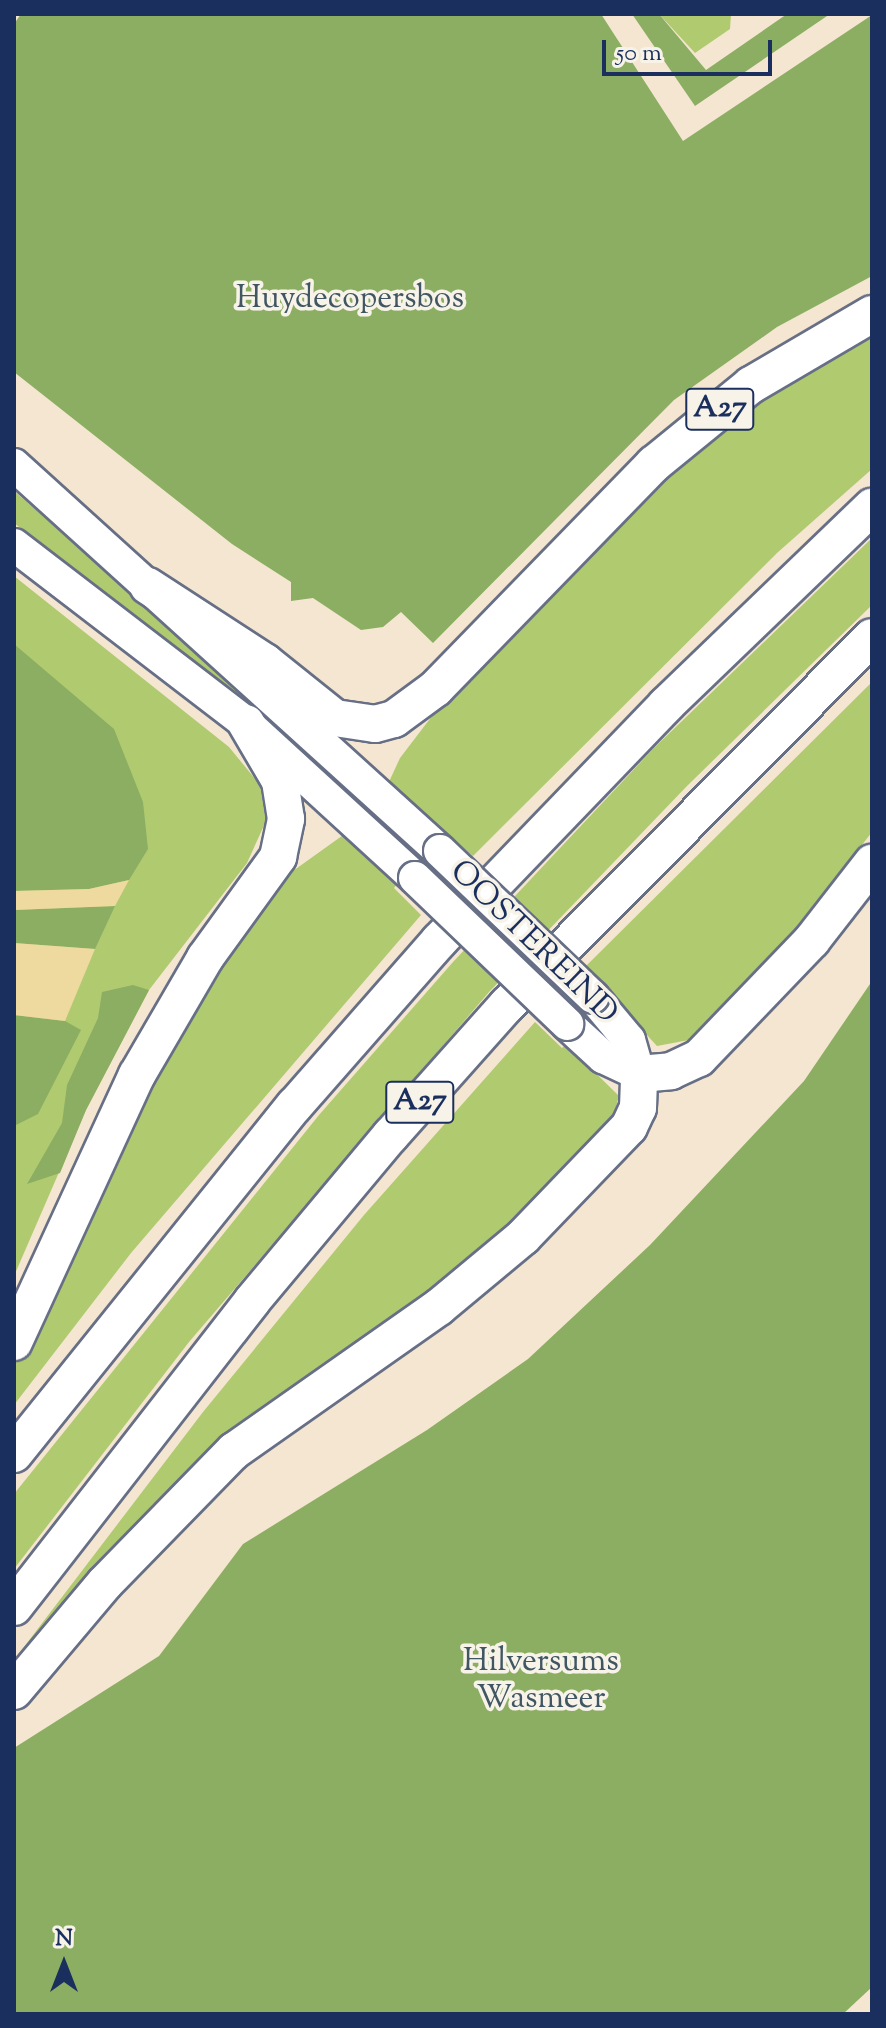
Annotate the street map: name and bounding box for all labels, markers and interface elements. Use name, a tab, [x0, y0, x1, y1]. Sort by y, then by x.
scale bar	[606, 24, 776, 74]
text: 50 m	[616, 37, 662, 71]
park label: Huydecopersbos	[236, 280, 464, 318]
road number: A27	[684, 383, 756, 435]
street label: OOSTEREIND	[441, 853, 625, 1033]
road number: A27	[384, 1076, 456, 1128]
park label: Hilversums Wasmeer	[463, 1644, 619, 1719]
north arrow	[24, 1924, 104, 2004]
text: N	[55, 1924, 73, 1956]

